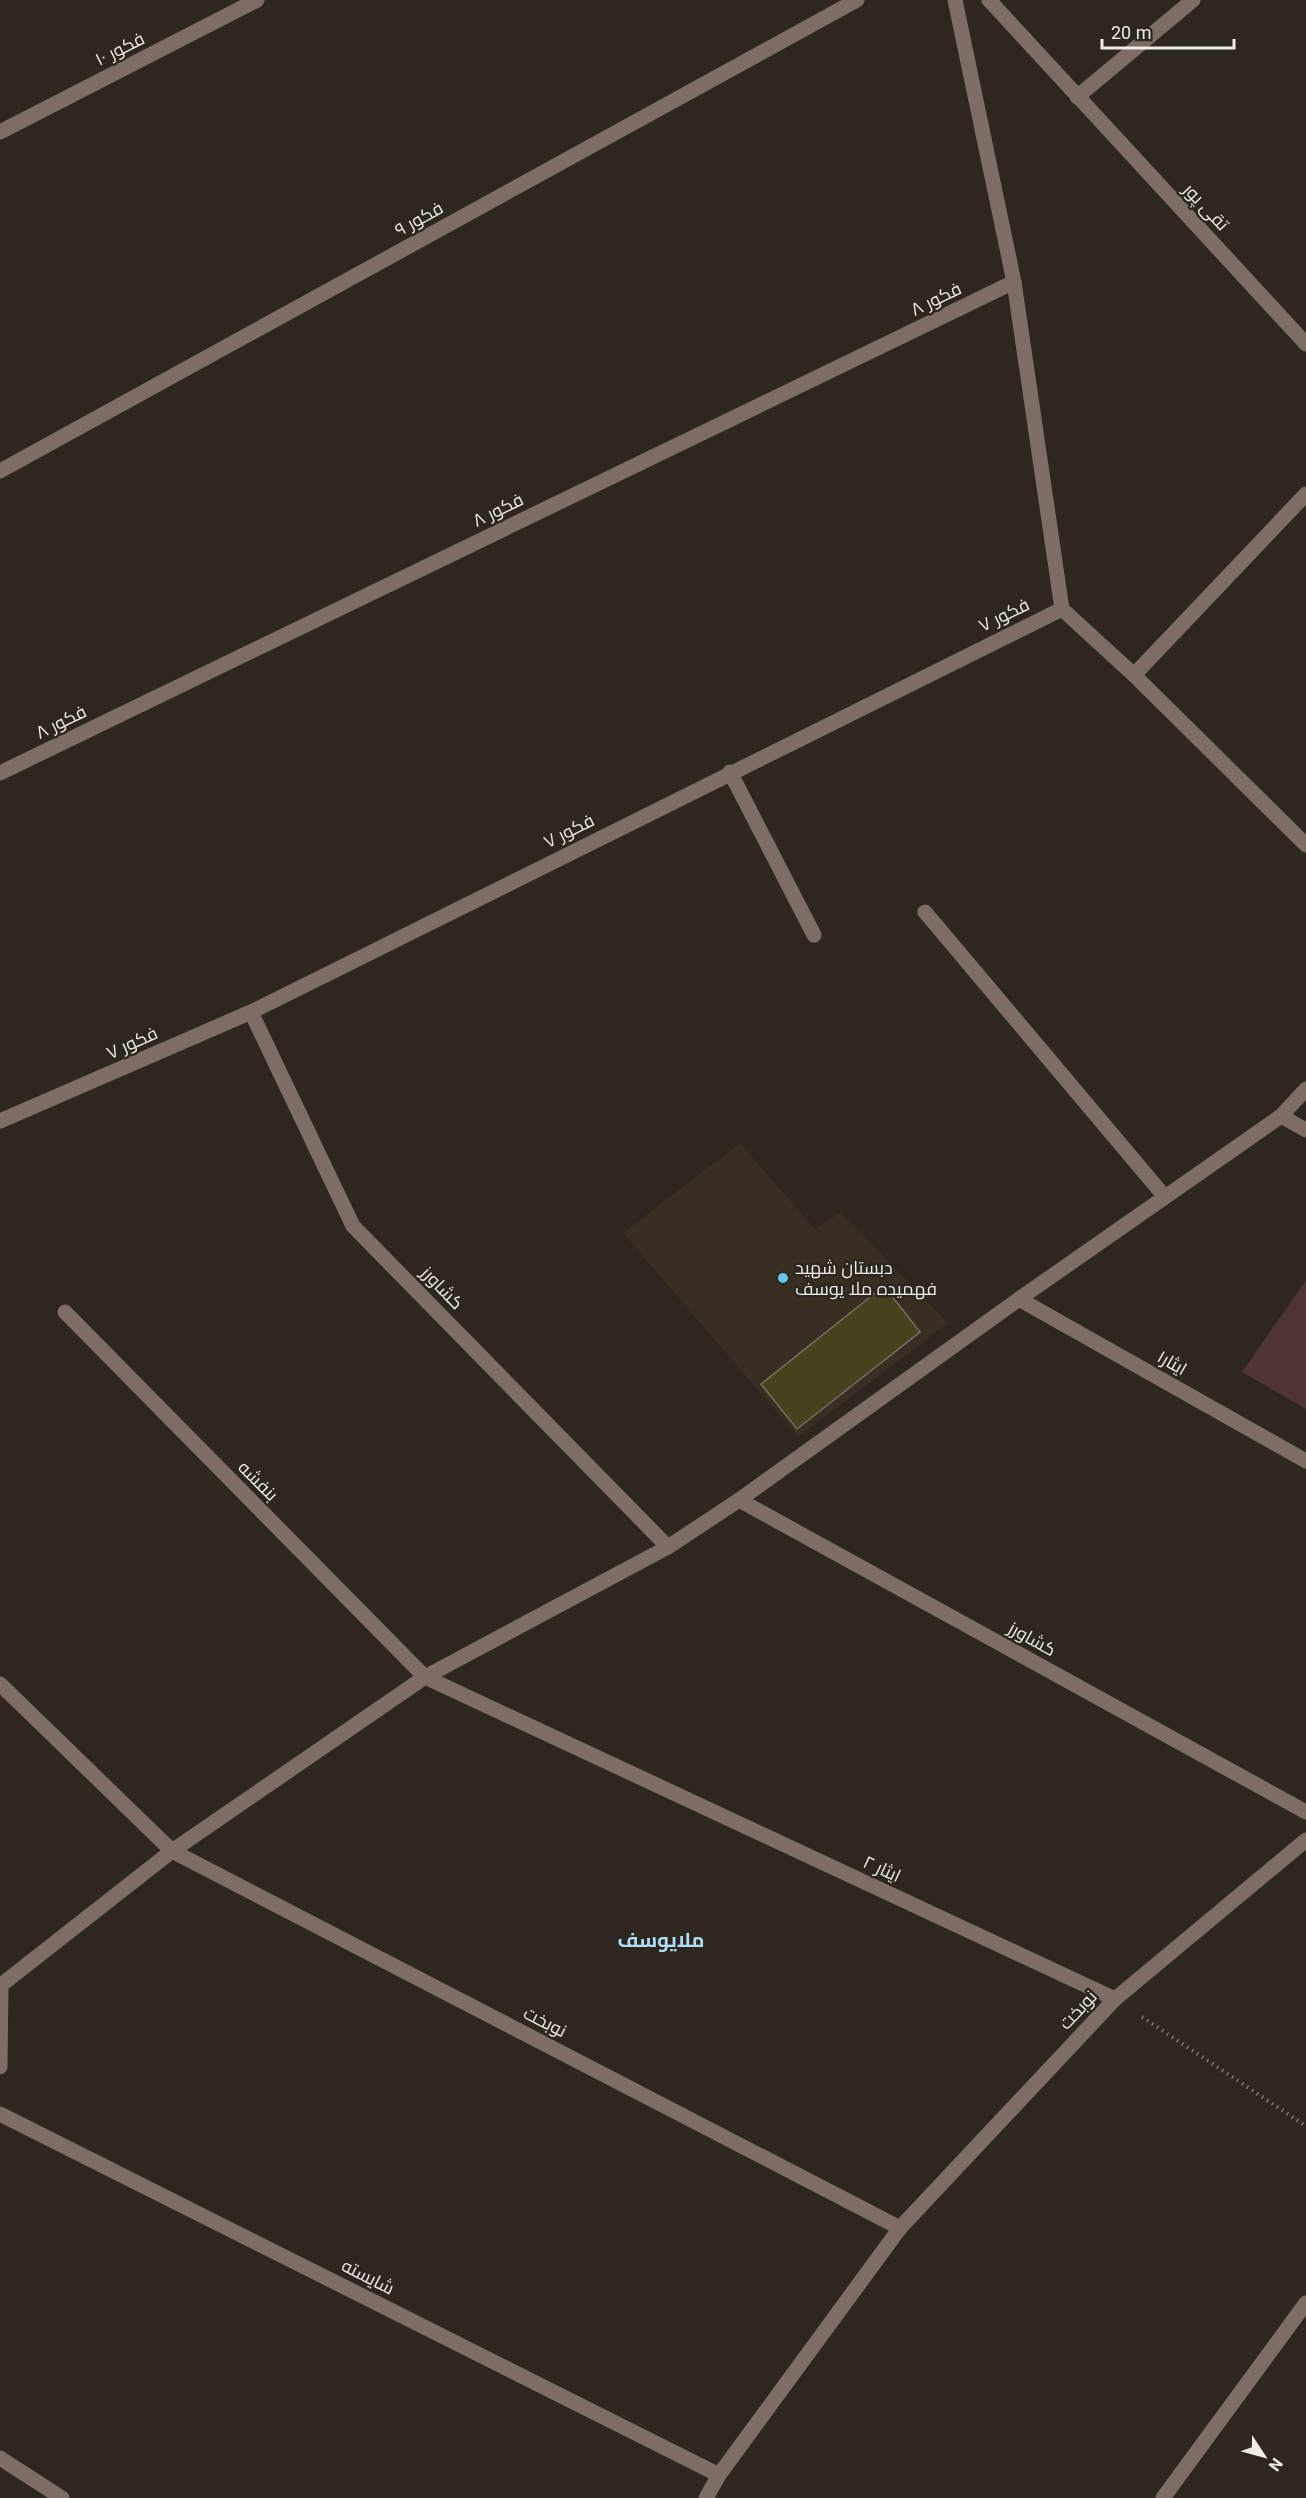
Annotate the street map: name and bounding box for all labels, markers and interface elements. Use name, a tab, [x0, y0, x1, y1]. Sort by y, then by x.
scale bar	[1102, 12, 1234, 50]
text: 20 m	[1111, 22, 1151, 43]
street label: فکور ۱۰	[92, 27, 148, 71]
street label: تقی پور	[1177, 178, 1233, 236]
street label: فکور ۹	[391, 197, 447, 241]
street label: فکور ۸	[907, 277, 965, 321]
street label: فکور ۸	[469, 488, 527, 532]
street label: فکور ۷	[975, 593, 1033, 637]
street label: فکور ۸	[32, 700, 90, 744]
street label: فکور ۷	[540, 809, 598, 853]
street label: فکور ۷	[103, 1022, 161, 1064]
place label: دبستان شهید فهمیده ملا یوسف	[795, 1257, 937, 1300]
street label: کشاورز	[416, 1261, 468, 1314]
marker: دبستان شهید فهمیده ملا یوسف	[776, 1271, 790, 1285]
street label: ایثار۱	[1153, 1346, 1191, 1380]
street label: بنفشه	[234, 1456, 283, 1505]
street label: کشاورز	[1003, 1616, 1060, 1661]
street label: ایثار ۲	[860, 1851, 904, 1887]
district label: ملایوسف	[617, 1928, 705, 1952]
street label: نوبخت	[1054, 1986, 1102, 2034]
street label: نوبخت	[520, 2002, 570, 2042]
street label: شایسته	[338, 2254, 398, 2299]
north arrow	[1234, 2426, 1294, 2486]
text: N	[1265, 2454, 1287, 2475]

